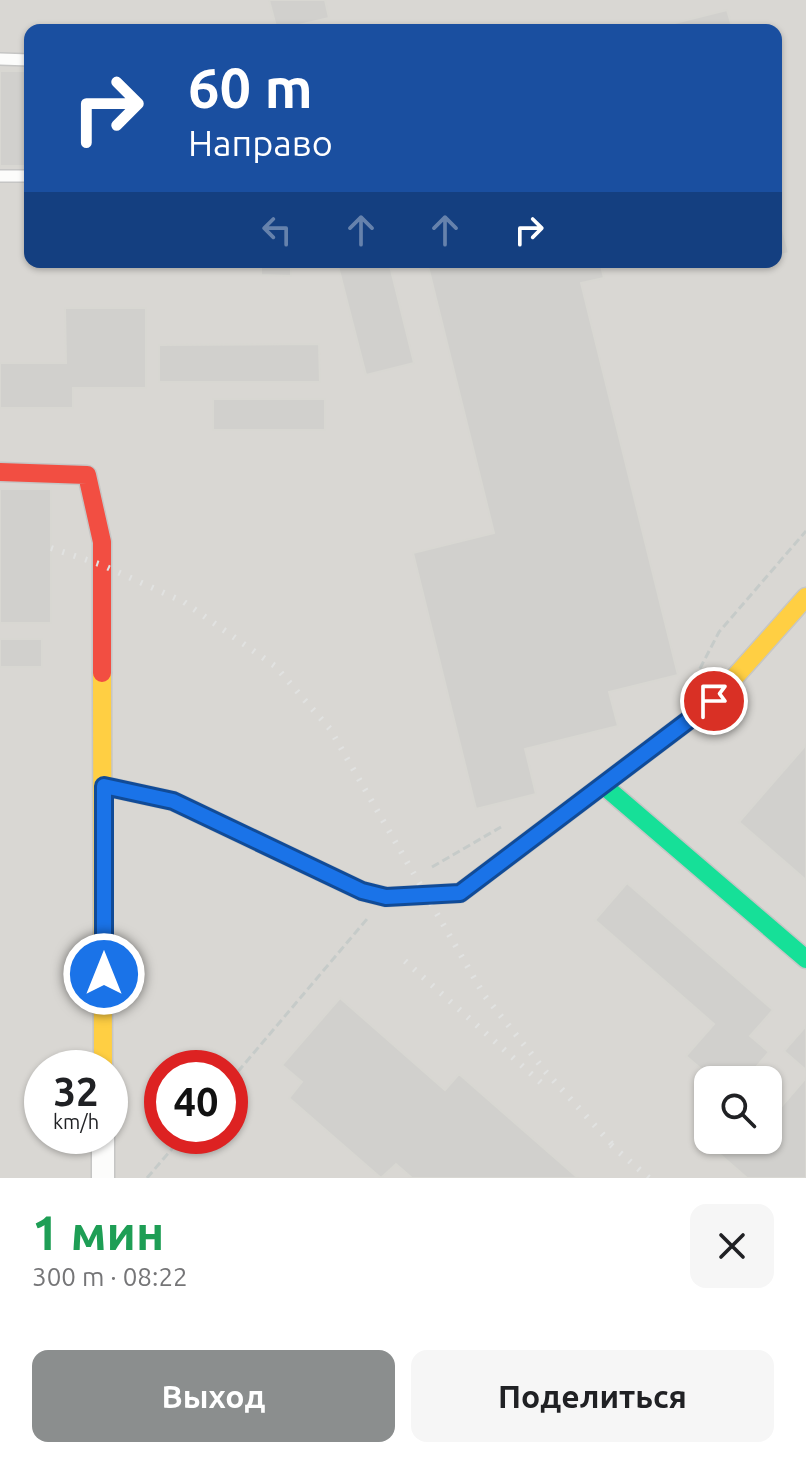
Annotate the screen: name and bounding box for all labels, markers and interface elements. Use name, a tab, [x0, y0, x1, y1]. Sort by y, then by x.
icon: right	[56, 56, 160, 160]
text: 60 m	[188, 56, 313, 119]
text: Направо	[188, 122, 333, 163]
icon: left	[255, 208, 299, 252]
icon: ahead	[339, 208, 383, 252]
icon: ahead	[423, 208, 467, 252]
icon: right	[507, 208, 551, 252]
pin	[680, 667, 748, 735]
icon: arrive	[692, 679, 736, 723]
position arrow	[62, 932, 146, 1016]
speed limit sign: 40	[144, 1050, 248, 1154]
map controls	[694, 1066, 782, 1154]
button: search	[694, 1066, 782, 1154]
text: 32	[53, 1069, 99, 1114]
text: km/h	[53, 1110, 99, 1133]
button: close	[690, 1204, 774, 1288]
text: 1 мин	[32, 1205, 164, 1259]
text: 300 m · 08:22	[32, 1262, 188, 1291]
button: Выход	[32, 1350, 395, 1442]
button: Поделиться	[411, 1350, 774, 1442]

